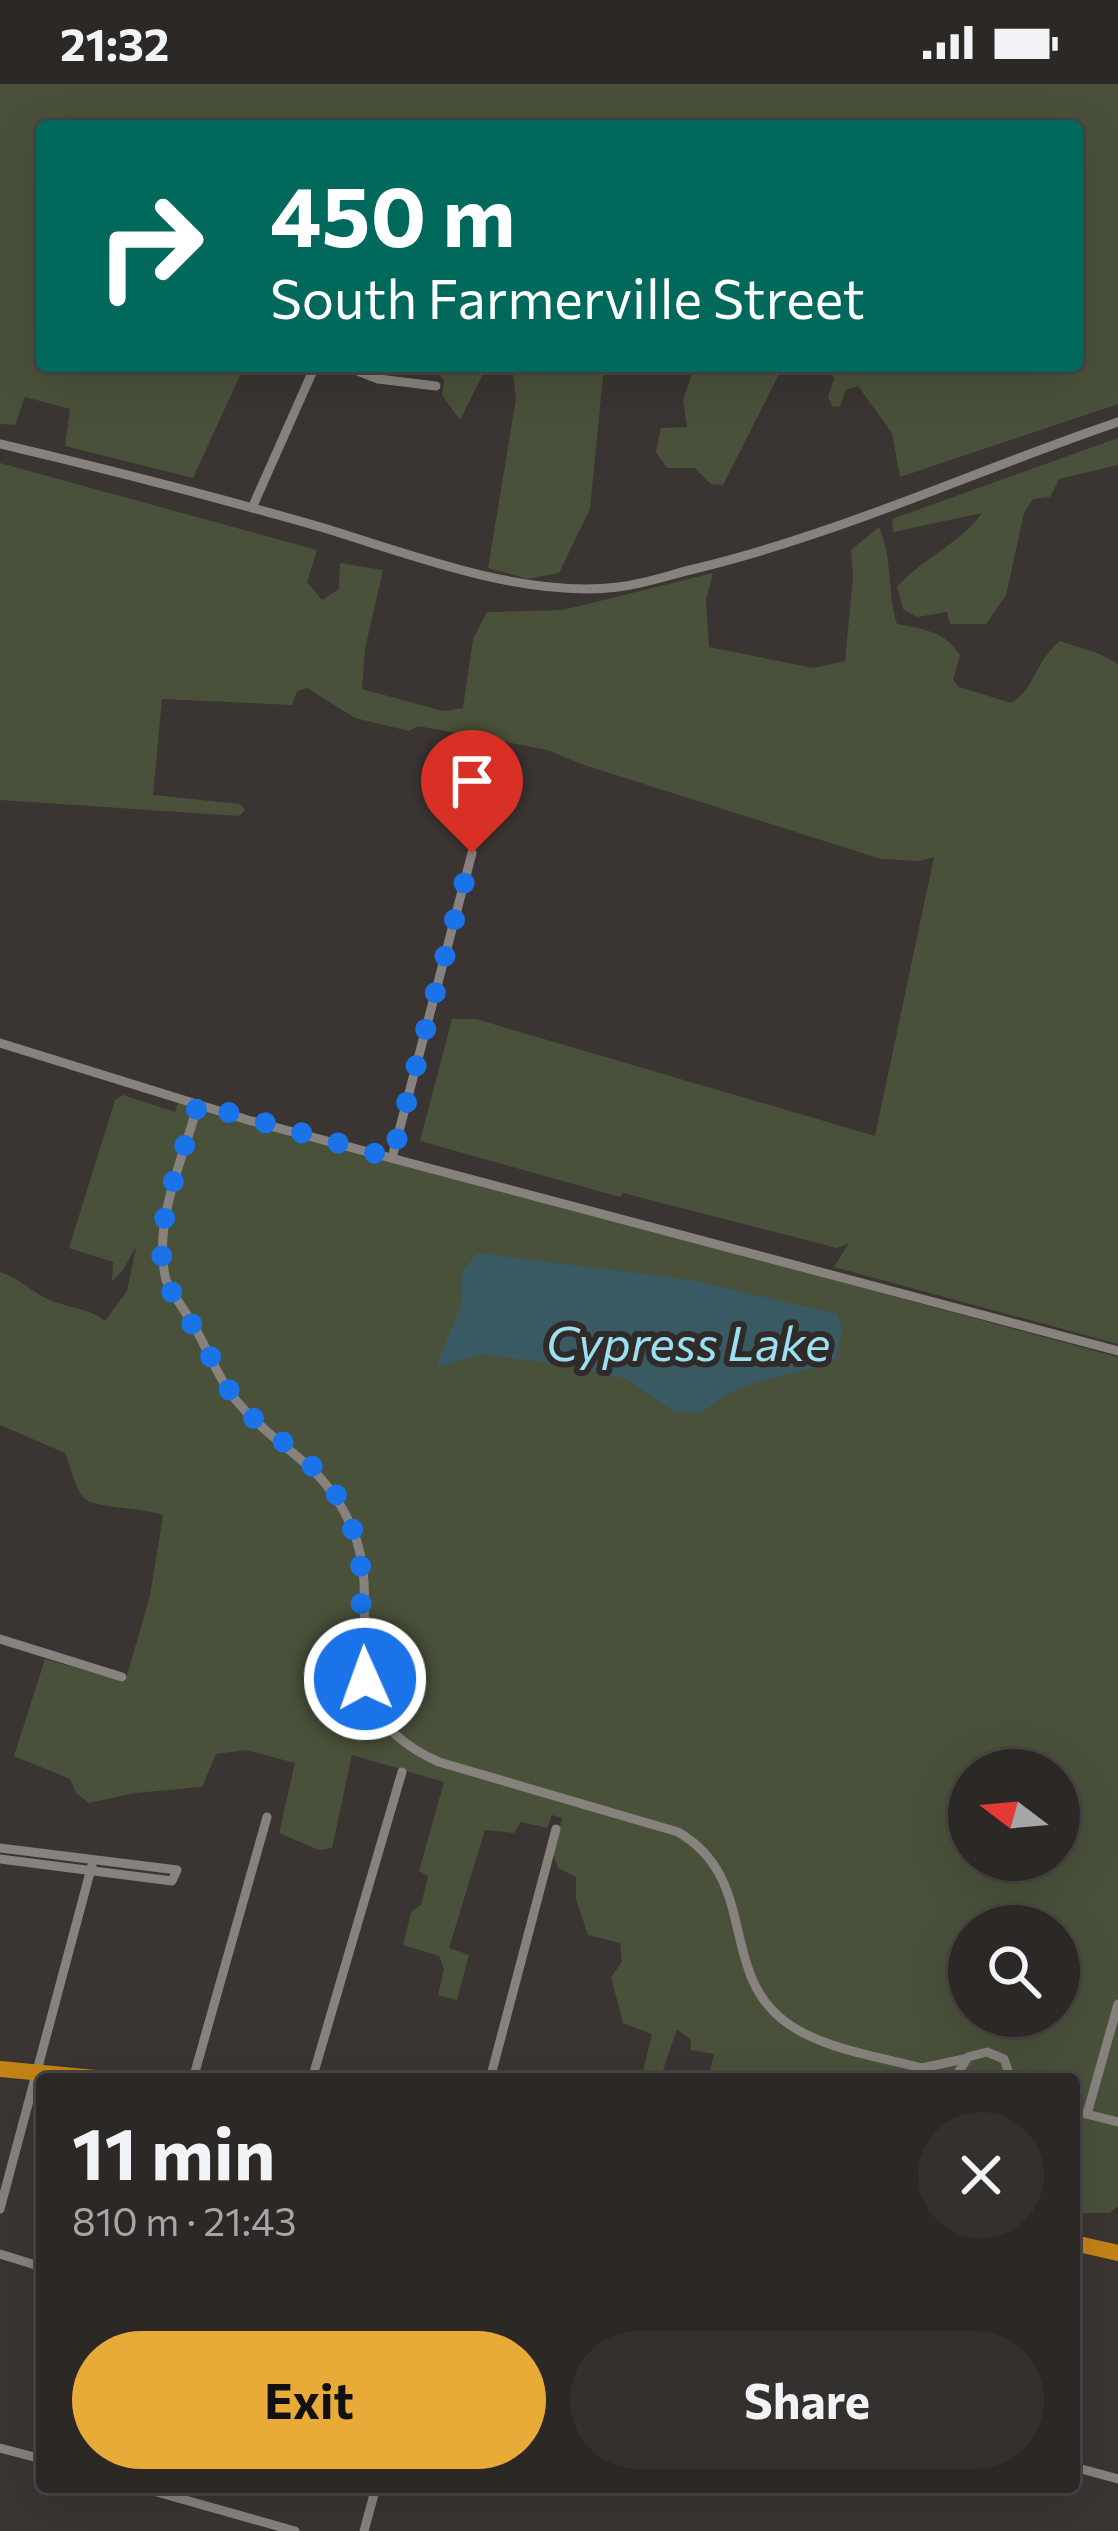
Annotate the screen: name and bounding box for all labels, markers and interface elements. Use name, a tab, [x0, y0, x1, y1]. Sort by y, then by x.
text: 21:32	[60, 15, 169, 70]
text: 450 m	[270, 162, 516, 264]
icon: right	[72, 168, 228, 324]
text: South Farmerville Street	[270, 264, 865, 330]
pin	[421, 730, 523, 853]
icon: arrive	[439, 748, 505, 814]
water label: Cypress Lake	[546, 1312, 830, 1371]
position arrow	[302, 1616, 428, 1742]
north arrow	[948, 1749, 1080, 1881]
map controls	[948, 1749, 1080, 2037]
button: search	[948, 1905, 1080, 2037]
text: 11 min	[72, 2107, 275, 2195]
button: close	[918, 2112, 1044, 2238]
text: 810 m · 21:43	[72, 2196, 297, 2244]
button: Exit	[72, 2331, 546, 2469]
button: Share	[570, 2331, 1044, 2469]

